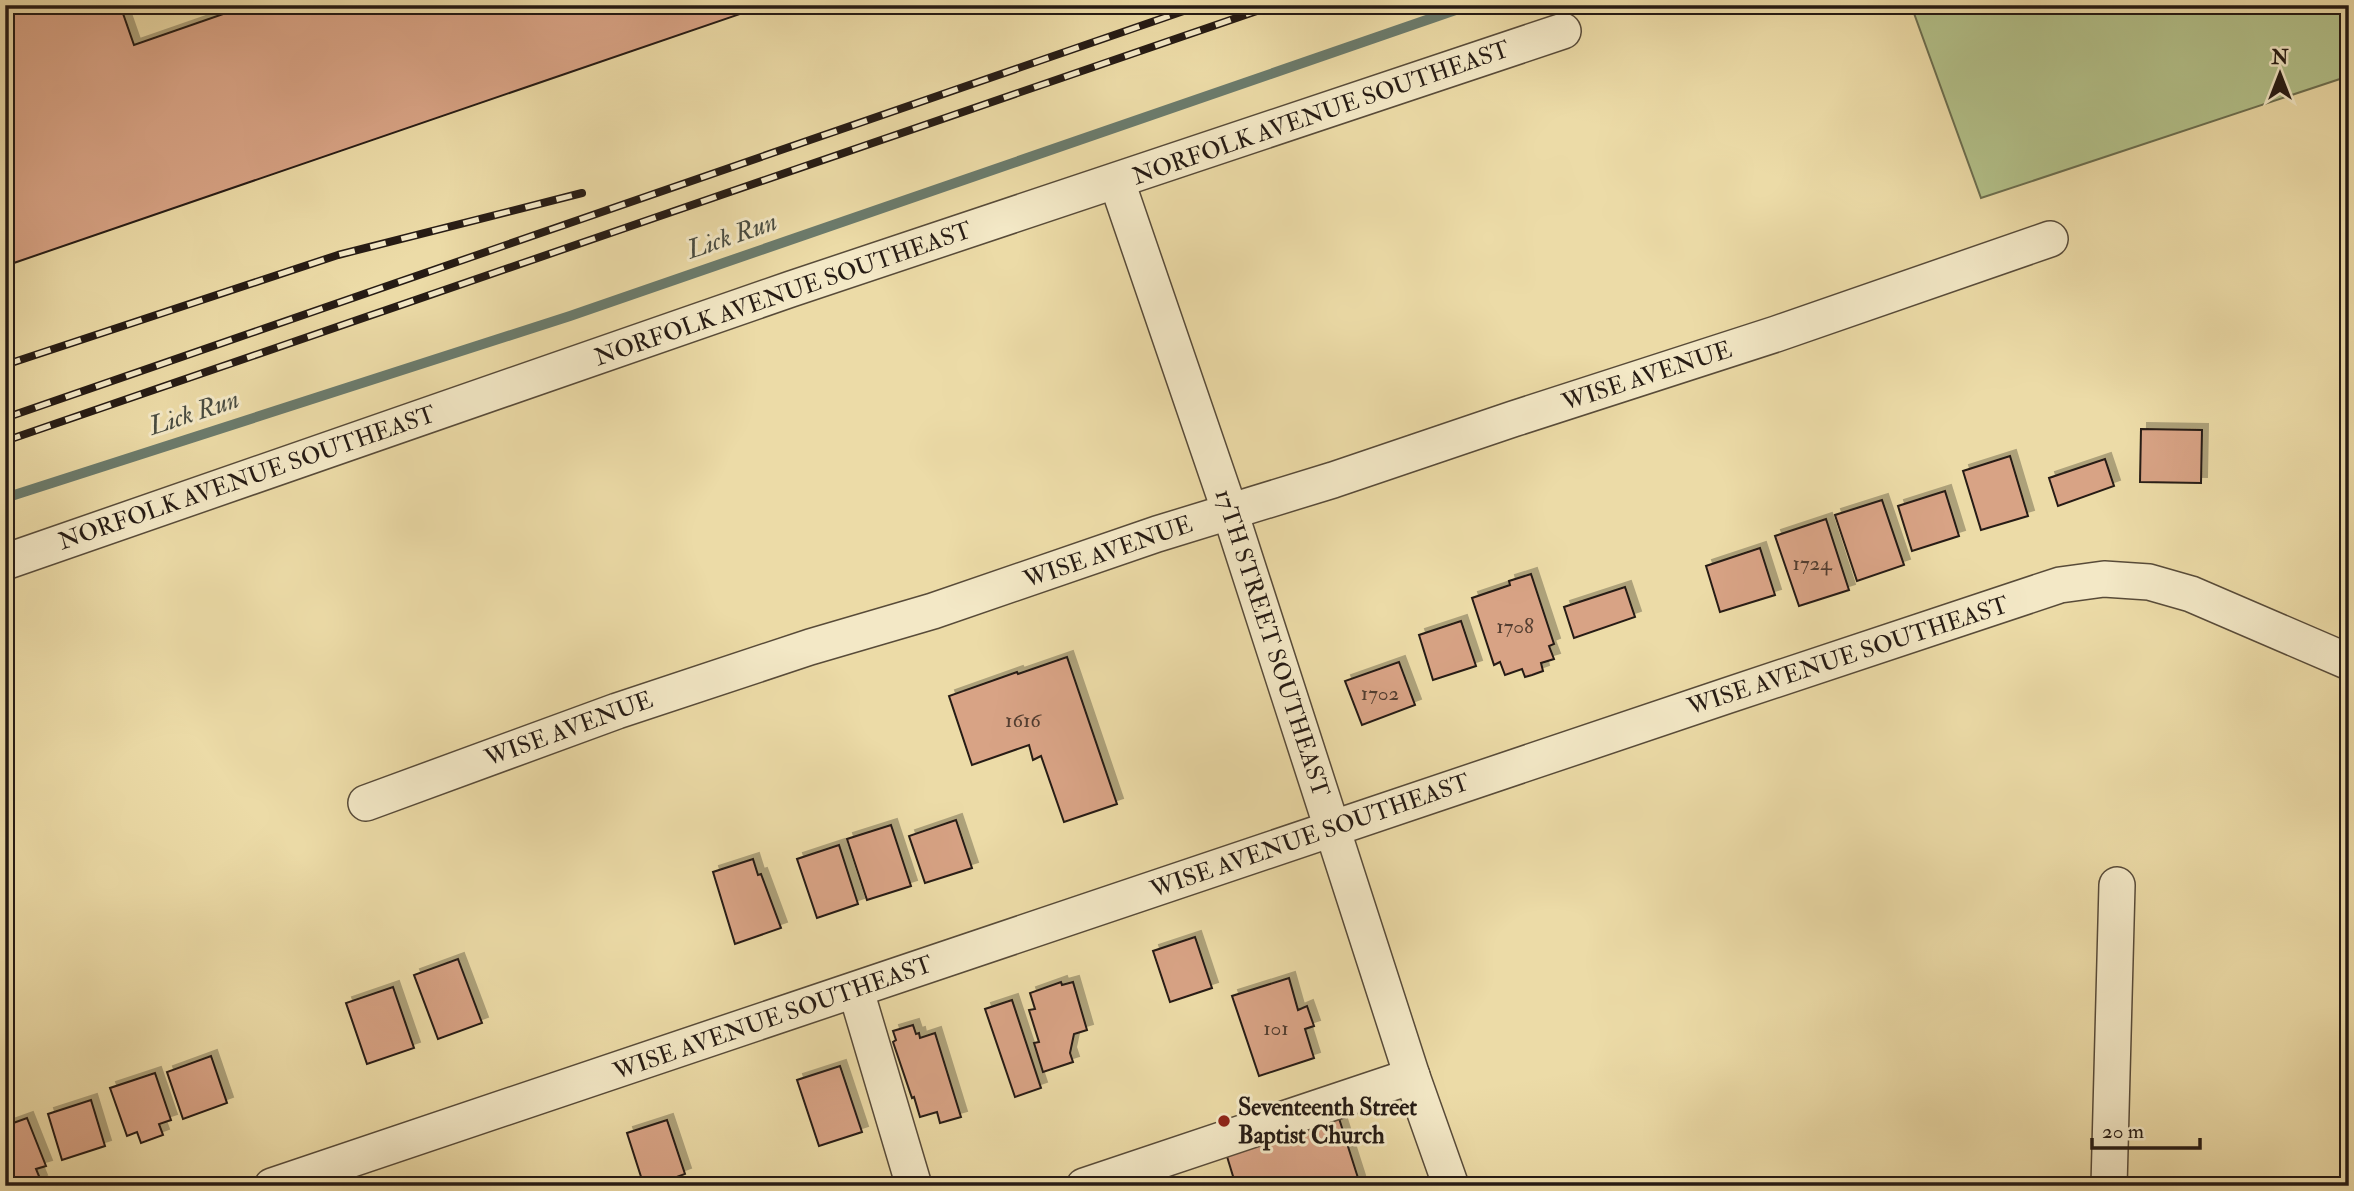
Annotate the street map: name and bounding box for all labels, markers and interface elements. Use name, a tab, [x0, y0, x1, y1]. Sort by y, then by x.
street label: NORFOLK AVENUE SOUTHEAST	[1128, 34, 1514, 192]
north arrow	[2246, 38, 2316, 108]
text: N	[2270, 46, 2289, 70]
water label: Lick Run	[682, 206, 781, 267]
street label: NORFOLK AVENUE SOUTHEAST	[590, 215, 976, 373]
street label: WISE AVENUE	[1557, 334, 1736, 418]
water label: Lick Run	[144, 383, 243, 443]
street label: NORFOLK AVENUE SOUTHEAST	[54, 399, 440, 557]
street label: 17TH STREET SOUTHEAST	[1208, 485, 1337, 801]
street label: WISE AVENUE	[1018, 509, 1197, 596]
house number: 1724	[1792, 550, 1833, 577]
street label: WISE AVENUE SOUTHEAST	[1683, 589, 2013, 723]
house number: 1708	[1496, 613, 1534, 640]
house number: 1702	[1361, 680, 1399, 707]
street label: WISE AVENUE	[480, 684, 657, 774]
house number: 1616	[1005, 707, 1042, 734]
street label: WISE AVENUE SOUTHEAST	[1145, 767, 1474, 906]
street label: WISE AVENUE SOUTHEAST	[608, 949, 937, 1088]
house number: 101	[1263, 1015, 1289, 1042]
place label: Seventeenth Street Baptist Church	[1238, 1092, 1417, 1151]
scale bar	[2092, 1107, 2200, 1151]
marker: Seventeenth Street Baptist Church	[1216, 1113, 1232, 1129]
text: 20 m	[2102, 1118, 2144, 1145]

